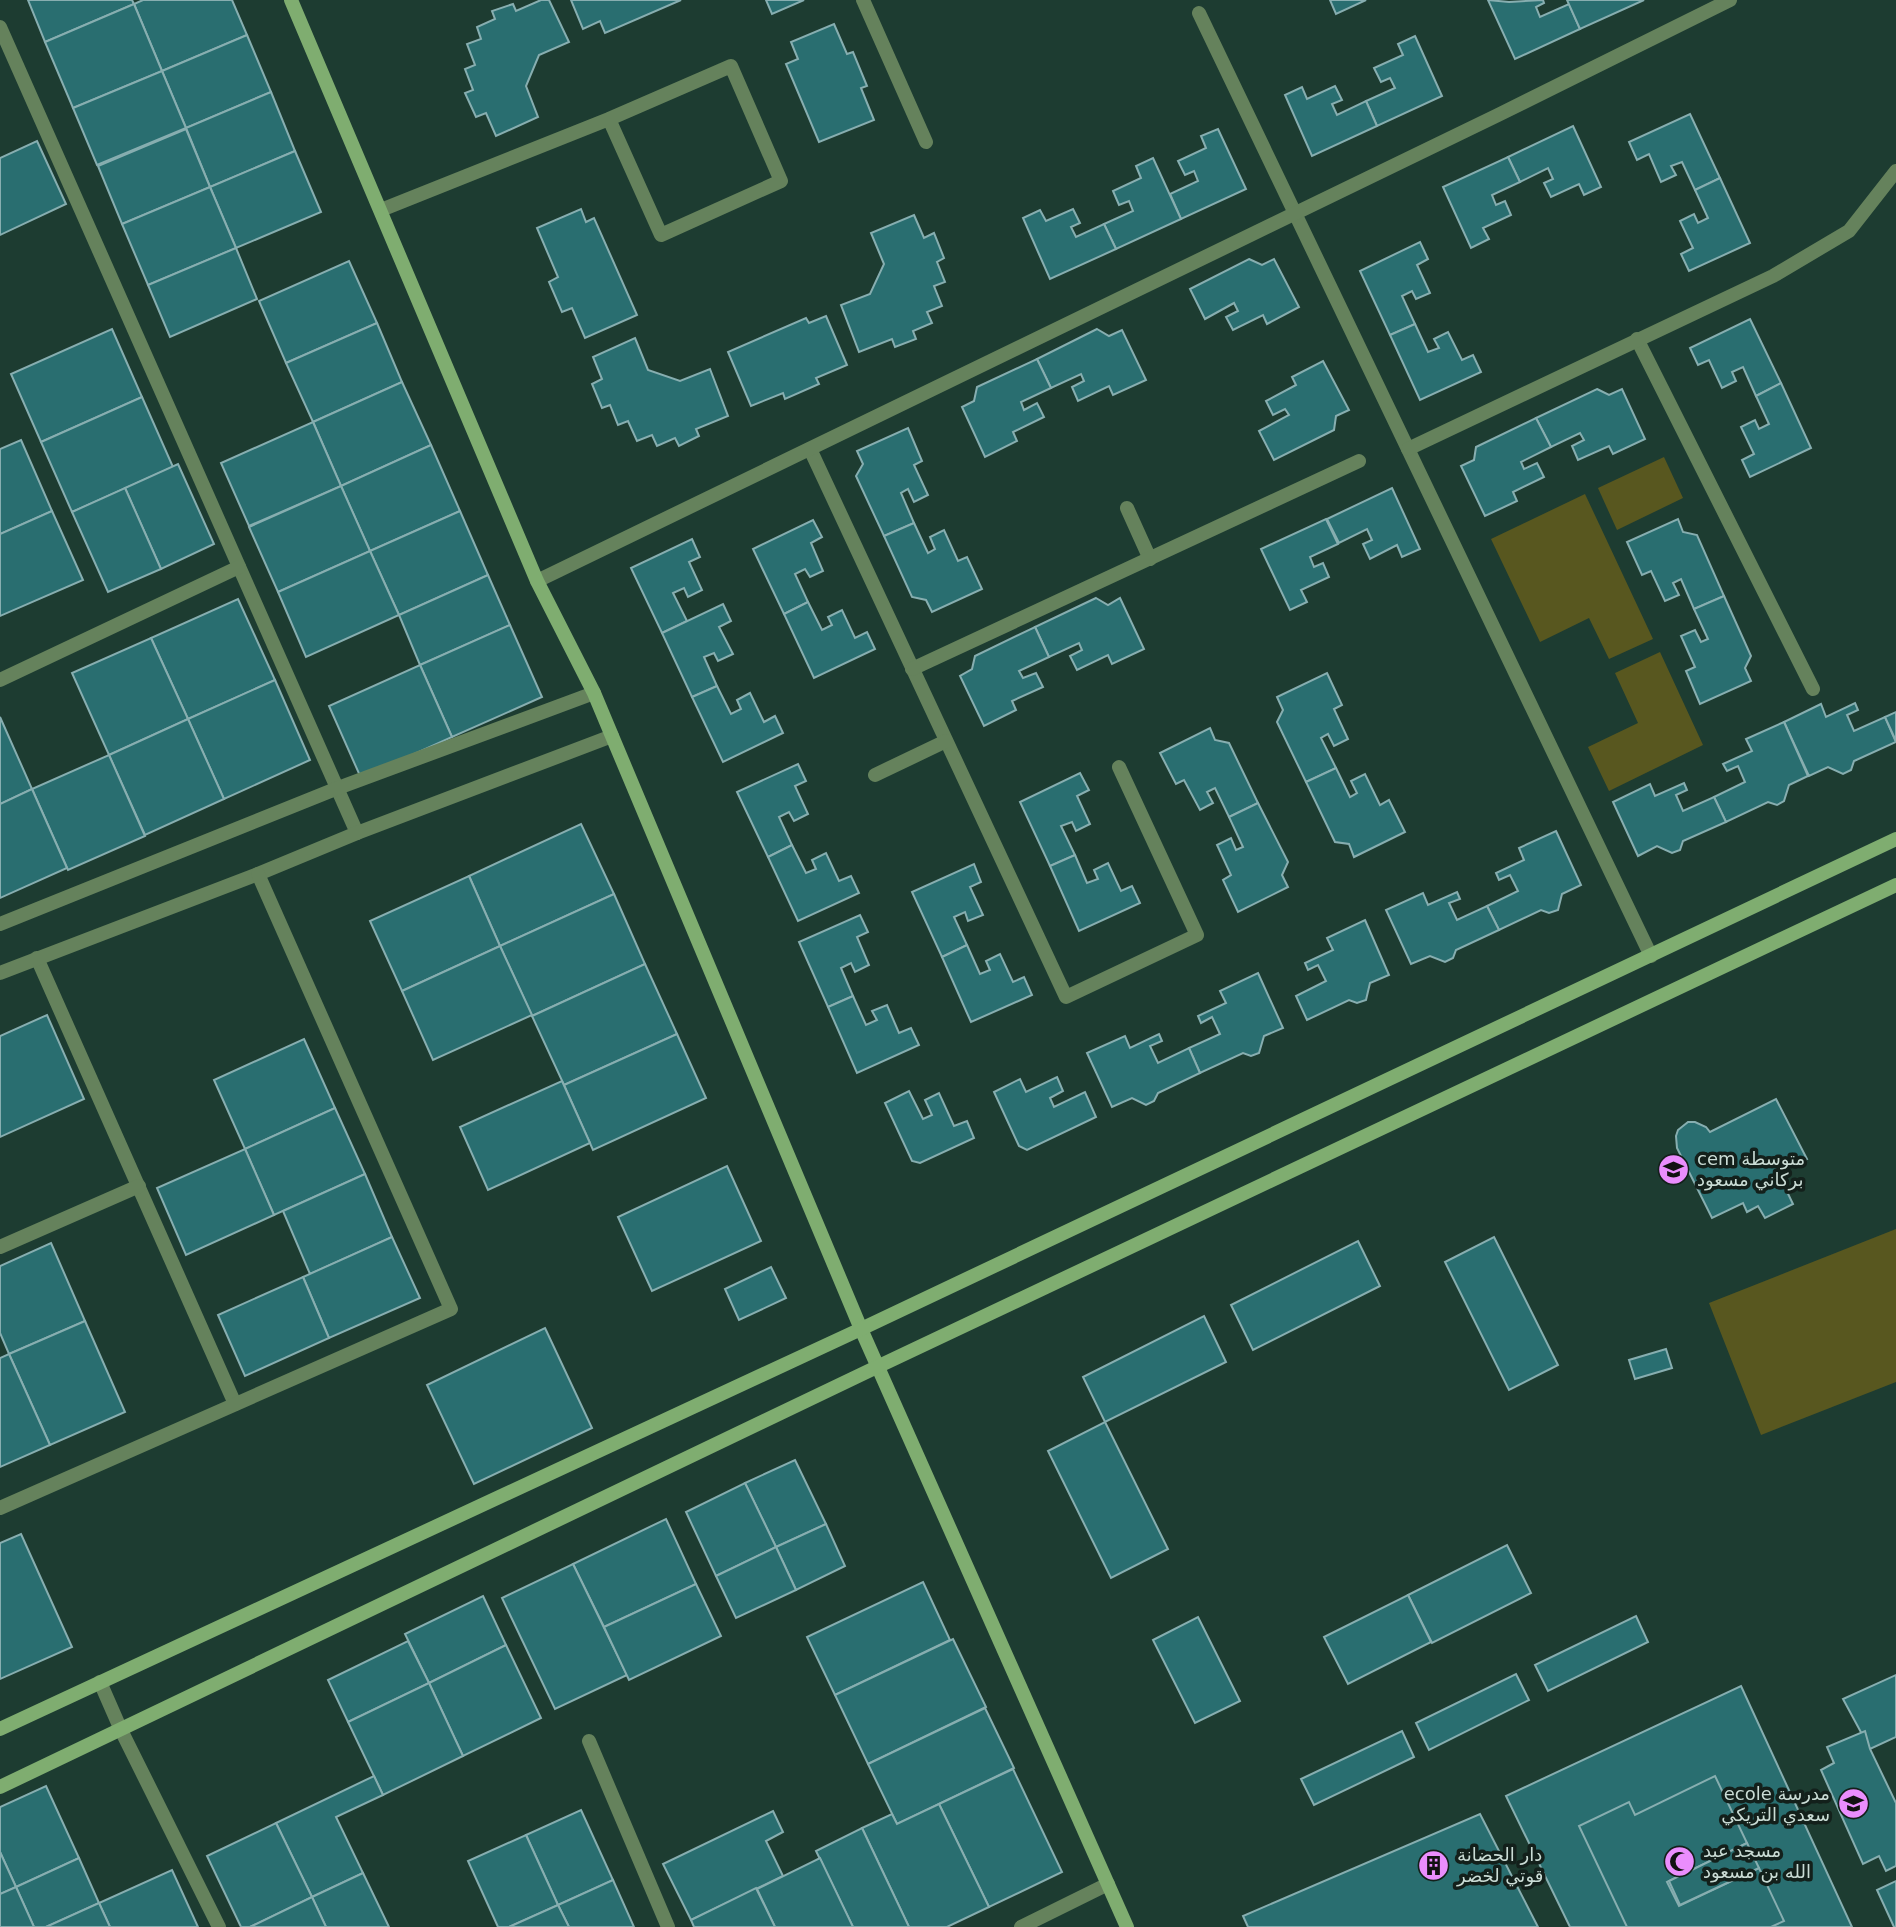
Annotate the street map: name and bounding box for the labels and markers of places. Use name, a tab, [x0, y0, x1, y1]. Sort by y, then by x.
place label: cem متوسطة بركاني مسعود	[1697, 1148, 1805, 1191]
school or university icon: cem متوسطة بركاني مسعود	[1657, 1152, 1691, 1186]
place label: ecole مدرسة سعدي التريكي	[1721, 1783, 1830, 1826]
school or university icon: ecole مدرسة سعدي التريكي	[1836, 1787, 1870, 1821]
place label: مسجد عبد الله بن مسعود	[1703, 1840, 1811, 1883]
place label: دار الحضانة قوتي لخضر	[1456, 1844, 1543, 1887]
mosque icon: مسجد عبد الله بن مسعود	[1663, 1844, 1697, 1878]
building icon: دار الحضانة قوتي لخضر	[1417, 1848, 1451, 1882]

